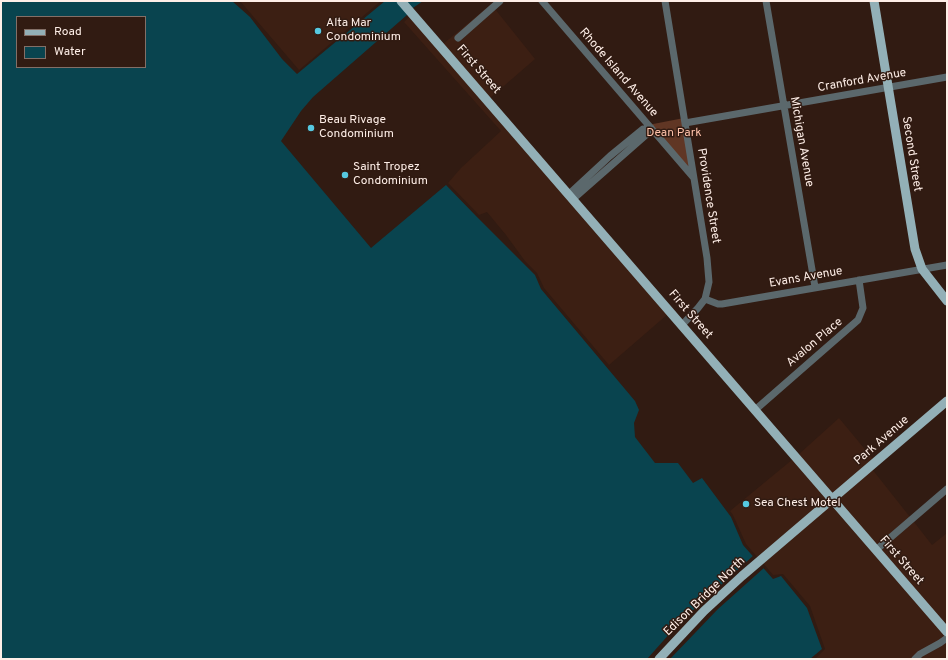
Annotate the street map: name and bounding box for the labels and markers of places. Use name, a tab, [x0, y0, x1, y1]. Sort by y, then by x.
place label: Alta Mar Condominium	[326, 17, 401, 45]
marker: Alta Mar Condominium	[313, 26, 323, 36]
place label: Beau Rivage Condominium	[319, 114, 394, 142]
marker: Beau Rivage Condominium	[306, 123, 316, 133]
place label: Saint Tropez Condominium	[353, 161, 428, 189]
marker: Saint Tropez Condominium	[340, 170, 350, 180]
place label: Sea Chest Motel	[754, 497, 841, 511]
marker: Sea Chest Motel	[741, 499, 751, 509]

